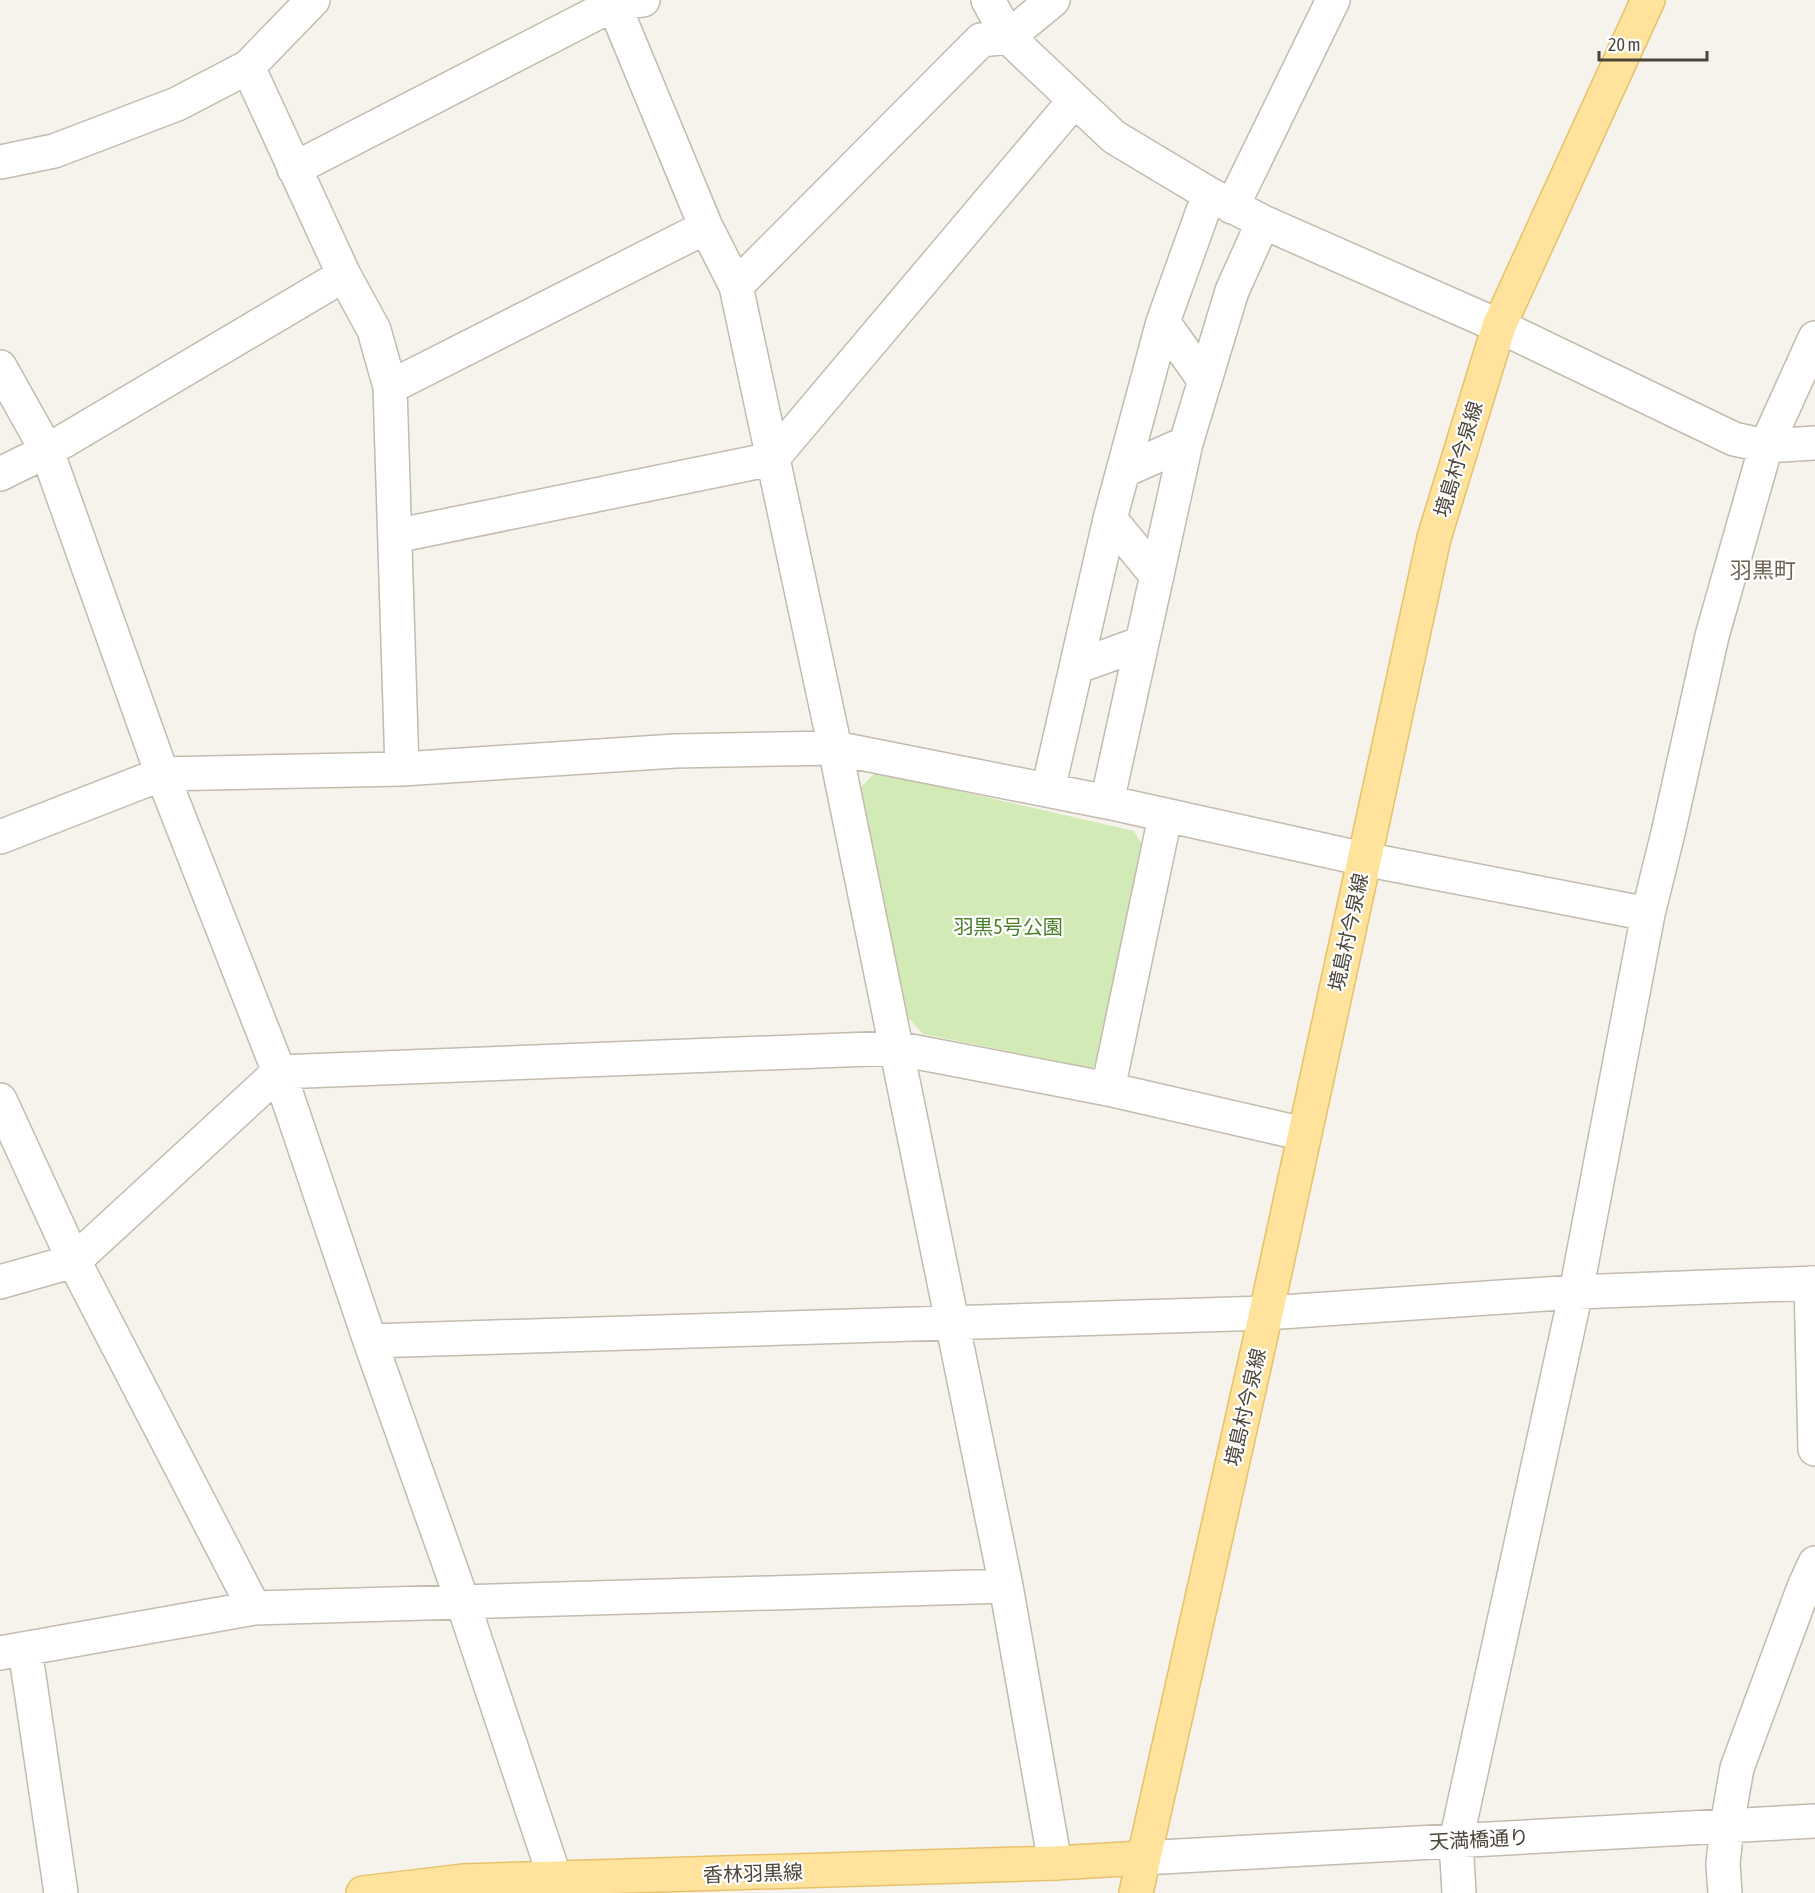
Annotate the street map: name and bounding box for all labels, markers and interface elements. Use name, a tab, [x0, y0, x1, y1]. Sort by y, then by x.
scale bar	[1599, 24, 1707, 62]
text: 20 m	[1608, 34, 1640, 55]
street label: 境島村今泉線	[1429, 398, 1487, 520]
district label: 羽黒町	[1730, 557, 1796, 583]
street label: 境島村今泉線	[1324, 871, 1372, 993]
park label: 羽黒5号公園	[953, 915, 1063, 938]
street label: 境島村今泉線	[1220, 1346, 1270, 1468]
street label: 天満橋通り	[1428, 1825, 1530, 1853]
street label: 香林羽黒線	[703, 1860, 803, 1886]

